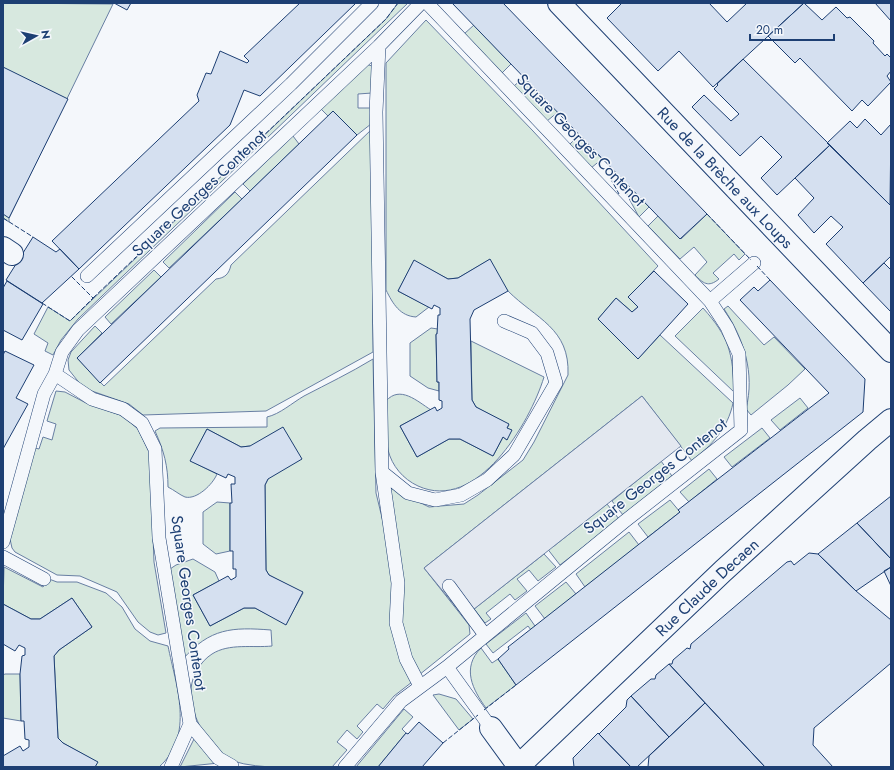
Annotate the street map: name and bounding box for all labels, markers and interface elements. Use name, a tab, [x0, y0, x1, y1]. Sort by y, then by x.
north arrow	[16, 16, 56, 56]
scale bar	[750, 16, 834, 42]
text: 20 m	[756, 21, 783, 39]
text: N	[37, 29, 54, 40]
street label: Square Georges Contenot	[511, 68, 651, 212]
street label: Rue de la Brèche aux Loups	[652, 101, 799, 253]
street label: Square Georges Contenot	[127, 124, 272, 262]
street label: Square Georges Contenot	[578, 412, 732, 539]
street label: Square Georges Contenot	[165, 514, 213, 692]
street label: Rue Claude Decaen	[650, 533, 764, 642]

